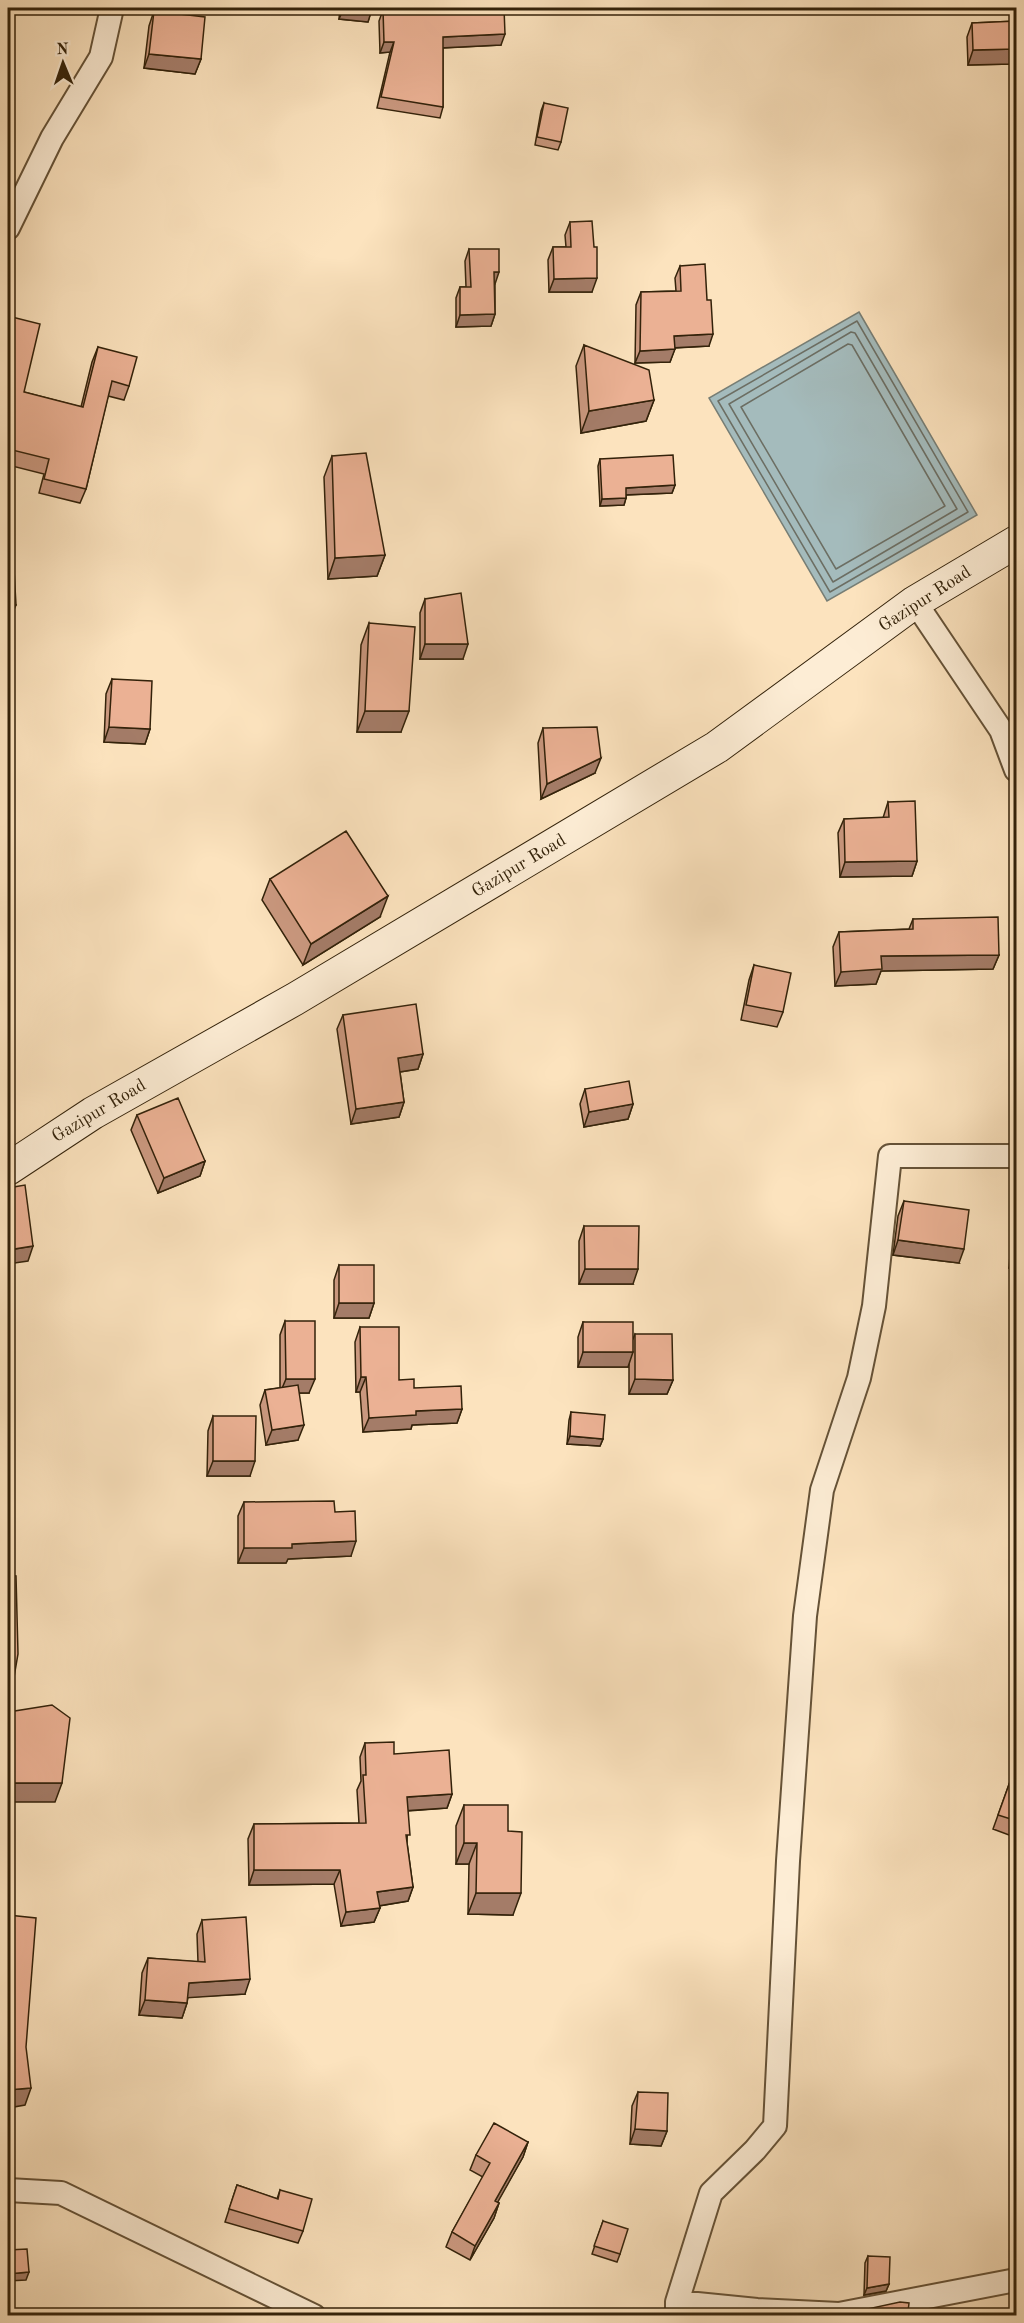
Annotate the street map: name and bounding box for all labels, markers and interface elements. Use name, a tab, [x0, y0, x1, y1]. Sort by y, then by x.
north arrow	[33, 33, 93, 93]
text: N	[56, 42, 70, 58]
street label: Gazipur Road	[876, 563, 974, 635]
street label: Gazipur Road	[469, 831, 569, 901]
street label: Gazipur Road	[49, 1076, 149, 1146]

